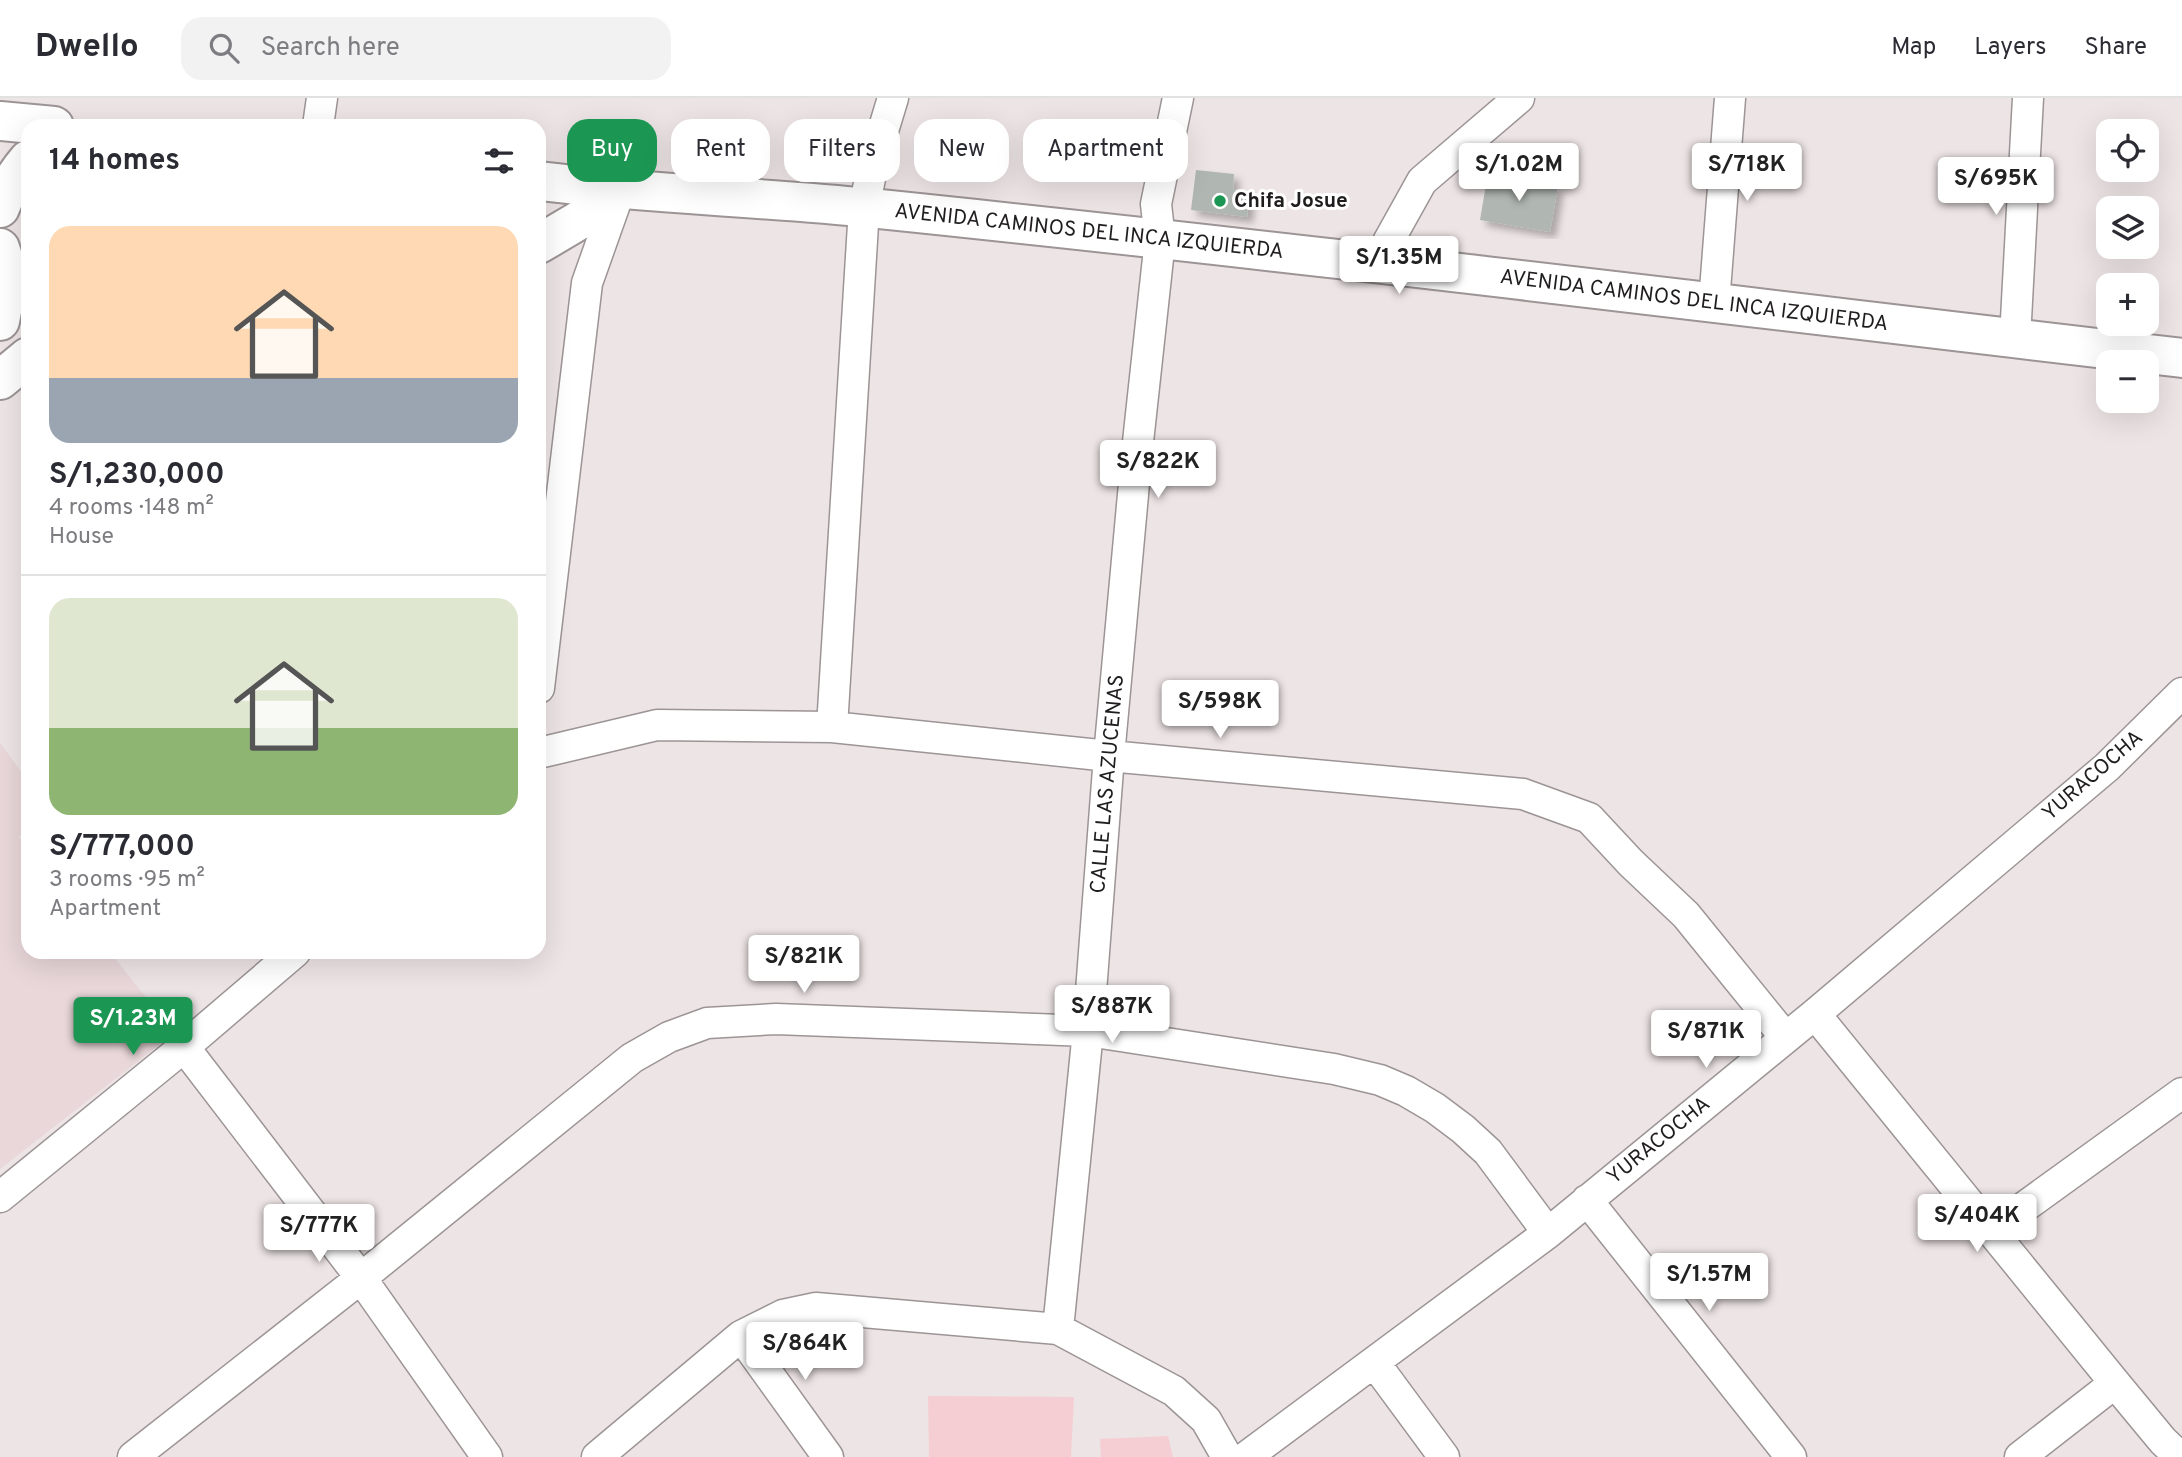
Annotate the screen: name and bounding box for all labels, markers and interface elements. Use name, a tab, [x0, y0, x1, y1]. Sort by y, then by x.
search box	[181, 17, 671, 80]
text: Dwello	[35, 27, 139, 69]
icon: search	[205, 29, 243, 67]
text: Search here	[261, 32, 400, 65]
text: Map	[1891, 33, 1936, 63]
text: Layers	[1974, 33, 2046, 63]
text: Share	[2084, 33, 2147, 63]
chip: Buy	[567, 119, 657, 182]
chip: Rent	[671, 119, 770, 182]
chip: Filters	[784, 119, 900, 182]
chip: New	[914, 119, 1009, 182]
chip: Apartment	[1023, 119, 1188, 182]
map controls	[2096, 119, 2159, 413]
button: locate	[2096, 119, 2159, 182]
icon: filters	[480, 142, 518, 180]
text: 14 homes	[49, 143, 180, 180]
pin: S/1.02M	[1454, 144, 1584, 203]
pin: S/718K	[1690, 144, 1804, 203]
text: S/1.02M	[1475, 151, 1563, 180]
text: S/718K	[1708, 151, 1786, 180]
pin: S/695K	[1939, 158, 2053, 217]
text: S/695K	[1954, 165, 2038, 194]
place label: Chifa Josue	[1234, 188, 1348, 215]
marker: Chifa Josue	[1212, 193, 1228, 209]
button: layers	[2096, 196, 2159, 259]
street label: AVENIDA CAMINOS DEL INCA IZQUIERDA	[893, 198, 1285, 266]
pin: S/1.35M	[1334, 236, 1464, 296]
text: S/1.35M	[1355, 244, 1443, 273]
street label: AVENIDA CAMINOS DEL INCA IZQUIERDA	[1498, 264, 1890, 338]
icon: home	[221, 271, 347, 397]
button: +	[2096, 273, 2159, 336]
button: −	[2096, 350, 2159, 413]
pin: S/822K	[1101, 440, 1215, 500]
text: S/822K	[1116, 448, 1200, 477]
text: S/1,230,000	[49, 457, 225, 494]
text: 4 rooms · 148 m²	[49, 494, 214, 523]
text: House	[49, 523, 114, 552]
icon: home	[221, 643, 347, 769]
street label: CALLE LAS AZUCENAS	[1085, 673, 1131, 895]
pin: S/598K	[1163, 680, 1277, 740]
text: S/598K	[1178, 688, 1262, 717]
street label: YURACOCHA	[2037, 725, 2149, 827]
text: S/777,000	[49, 829, 195, 866]
text: 3 rooms · 95 m²	[49, 866, 205, 895]
text: Apartment	[49, 895, 161, 924]
pin: S/821K	[747, 936, 861, 995]
text: S/821K	[764, 943, 844, 972]
pin: S/887K	[1055, 986, 1169, 1045]
text: S/887K	[1071, 993, 1153, 1022]
pin: S/1.23M	[68, 998, 198, 1057]
text: S/1.23M	[89, 1005, 177, 1034]
pin: S/871K	[1649, 1010, 1763, 1070]
text: S/871K	[1667, 1018, 1745, 1047]
street label: YURACOCHA	[1602, 1091, 1716, 1191]
pin: S/404K	[1920, 1194, 2034, 1254]
text: S/404K	[1934, 1202, 2020, 1231]
pin: S/777K	[262, 1204, 376, 1264]
text: S/777K	[280, 1212, 358, 1241]
pin: S/1.57M	[1644, 1254, 1774, 1313]
text: S/1.57M	[1666, 1261, 1752, 1290]
pin: S/864K	[748, 1322, 862, 1382]
text: S/864K	[762, 1330, 848, 1359]

